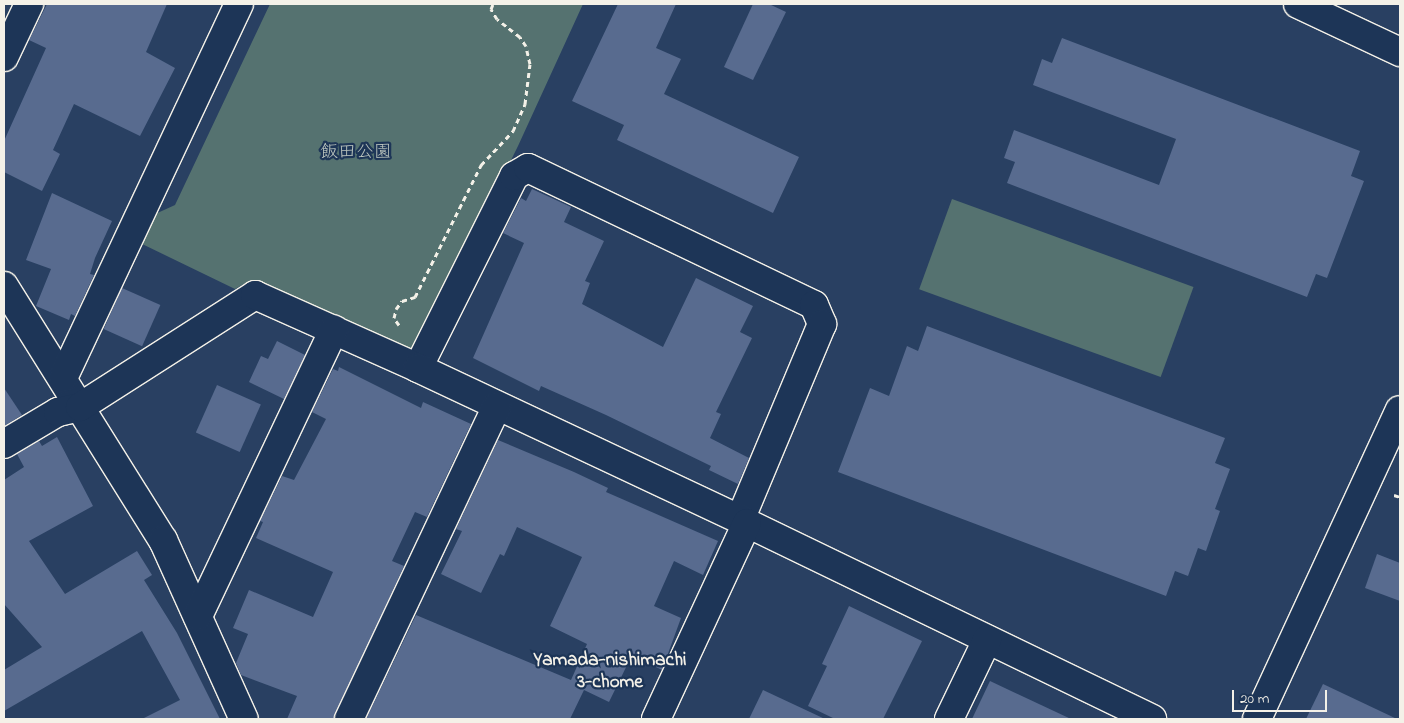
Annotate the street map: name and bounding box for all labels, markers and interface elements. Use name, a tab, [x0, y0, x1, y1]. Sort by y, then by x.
park label: 飯田公園	[320, 142, 392, 164]
district label: Yamada-nishimachi 3-chome	[534, 650, 686, 694]
scale bar	[1234, 680, 1329, 712]
text: 20 m	[1240, 688, 1269, 710]

